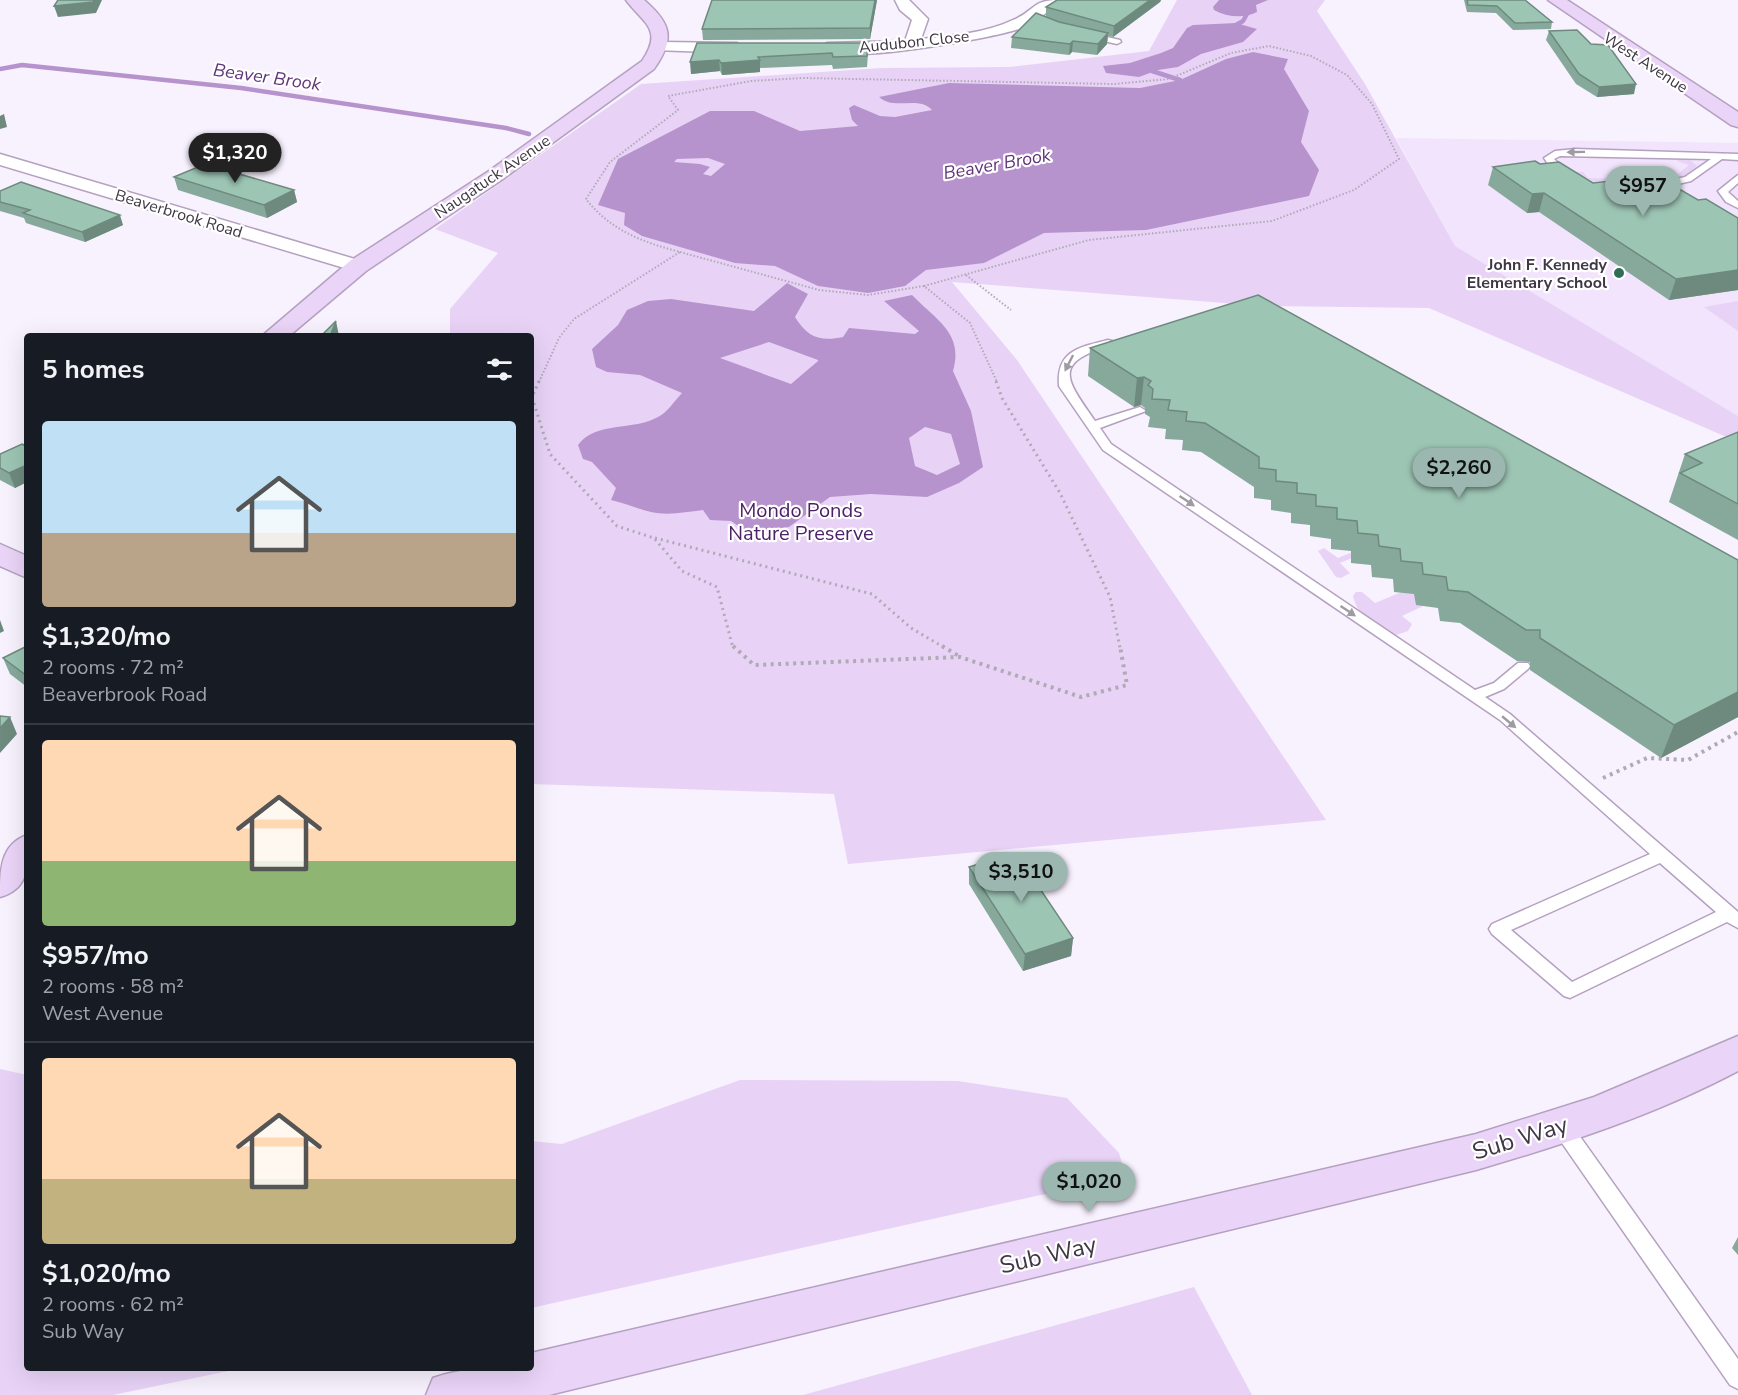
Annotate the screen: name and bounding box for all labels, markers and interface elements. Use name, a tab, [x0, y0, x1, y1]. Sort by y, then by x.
street label: Audubon Close	[858, 25, 970, 59]
street label: West Avenue	[1599, 27, 1692, 98]
water label: Beaver Brook	[212, 58, 323, 97]
street label: Naugatuck Avenue	[430, 130, 555, 224]
pin: $1,320	[186, 133, 284, 184]
text: $1,320	[203, 139, 267, 166]
water label: Beaver Brook	[941, 143, 1053, 185]
one-way arrow	[1566, 147, 1585, 157]
pin: $957	[1607, 166, 1679, 217]
text: $957	[1619, 172, 1667, 199]
street label: Beaverbrook Road	[112, 184, 245, 244]
place label: John F. Kennedy Elementary School	[1467, 254, 1608, 294]
marker: John F. Kennedy Elementary School	[1612, 266, 1626, 280]
text: 5 homes	[42, 352, 144, 387]
icon: filters	[483, 353, 516, 386]
one-way arrow	[1064, 354, 1074, 372]
pin: $2,260	[1410, 448, 1508, 499]
text: $2,260	[1427, 454, 1491, 481]
icon: home	[225, 460, 333, 568]
one-way arrow	[1179, 496, 1195, 507]
park label: Mondo Ponds Nature Preserve	[728, 497, 874, 547]
one-way arrow	[1340, 605, 1356, 617]
text: $1,320/mo	[42, 619, 171, 654]
text: 2 rooms · 72 m²	[42, 654, 184, 681]
text: Beaverbrook Road	[42, 681, 207, 708]
one-way arrow	[1501, 715, 1517, 728]
icon: home	[225, 779, 333, 887]
pin: $3,510	[972, 852, 1070, 903]
text: $3,510	[989, 858, 1053, 885]
text: $957/mo	[42, 938, 149, 973]
text: 2 rooms · 58 m²	[42, 973, 184, 1000]
text: West Avenue	[42, 1000, 163, 1027]
icon: home	[225, 1097, 333, 1205]
street label: Sub Way	[1468, 1108, 1572, 1168]
pin: $1,020	[1040, 1162, 1138, 1213]
text: $1,020	[1057, 1168, 1121, 1195]
street label: Sub Way	[996, 1228, 1100, 1282]
text: $1,020/mo	[42, 1256, 171, 1291]
text: 2 rooms · 62 m²	[42, 1291, 184, 1318]
text: Sub Way	[42, 1318, 124, 1345]

